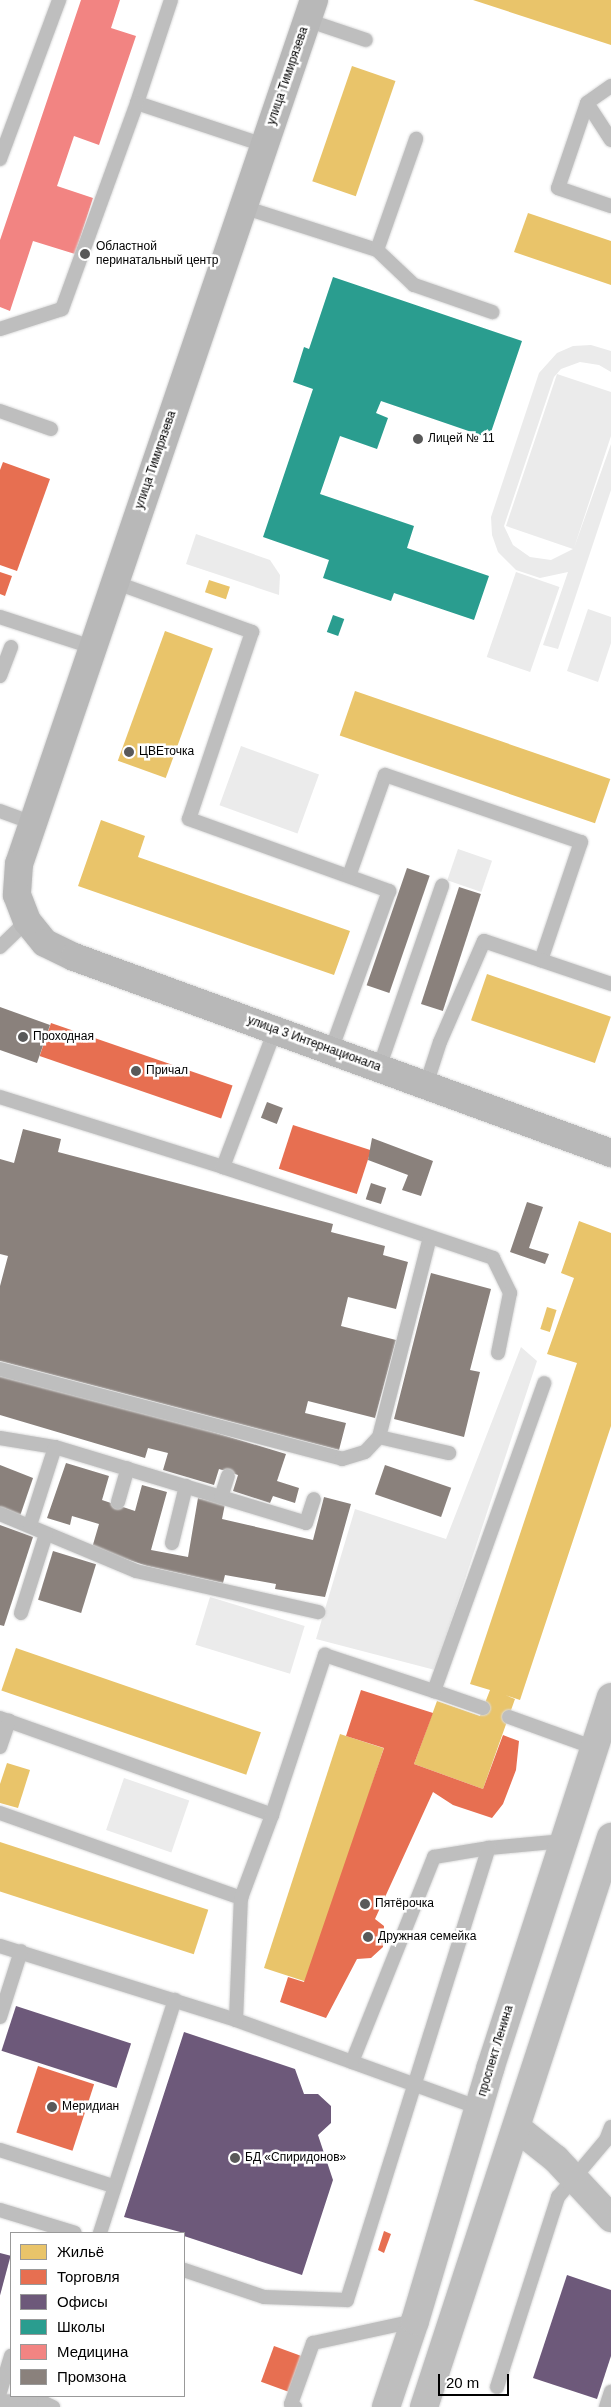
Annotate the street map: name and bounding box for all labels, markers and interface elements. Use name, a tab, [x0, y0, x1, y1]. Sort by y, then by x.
street label: улица Тимирязева	[264, 25, 312, 127]
place label: Областной перинатальный центр	[96, 240, 218, 268]
marker: Областной перинатальный центр	[78, 247, 92, 261]
street label: улица Тимирязева	[132, 409, 180, 511]
place label: Лицей № 11	[428, 432, 495, 446]
marker: Лицей № 11	[412, 433, 424, 445]
place label: ЦВЕточка	[139, 745, 194, 759]
marker: ЦВЕточка	[123, 746, 135, 758]
street label: улица 3 Интернационала	[245, 1013, 383, 1075]
place label: Проходная	[33, 1030, 94, 1044]
marker: Проходная	[17, 1031, 29, 1043]
place label: Причал	[146, 1064, 188, 1078]
marker: Причал	[130, 1065, 142, 1077]
place label: Пятёрочка	[375, 1897, 434, 1911]
marker: Пятёрочка	[359, 1898, 371, 1910]
place label: Дружная семейка	[378, 1930, 476, 1944]
marker: Дружная семейка	[362, 1931, 374, 1943]
street label: проспект Ленина	[475, 2004, 517, 2098]
place label: Меридиан	[62, 2100, 119, 2114]
marker: Меридиан	[46, 2101, 58, 2113]
place label: БД «Спиридонов»	[245, 2151, 346, 2165]
marker: БД «Спиридонов»	[229, 2152, 241, 2164]
legend	[10, 2232, 185, 2397]
text: Жильё	[57, 2243, 104, 2260]
text: Торговля	[57, 2268, 120, 2285]
text: Офисы	[57, 2293, 108, 2310]
text: Школы	[57, 2318, 105, 2335]
text: Медицина	[57, 2343, 128, 2360]
scale bar	[441, 2364, 512, 2396]
text: Промзона	[57, 2368, 126, 2385]
text: 20 m	[446, 2374, 479, 2391]

